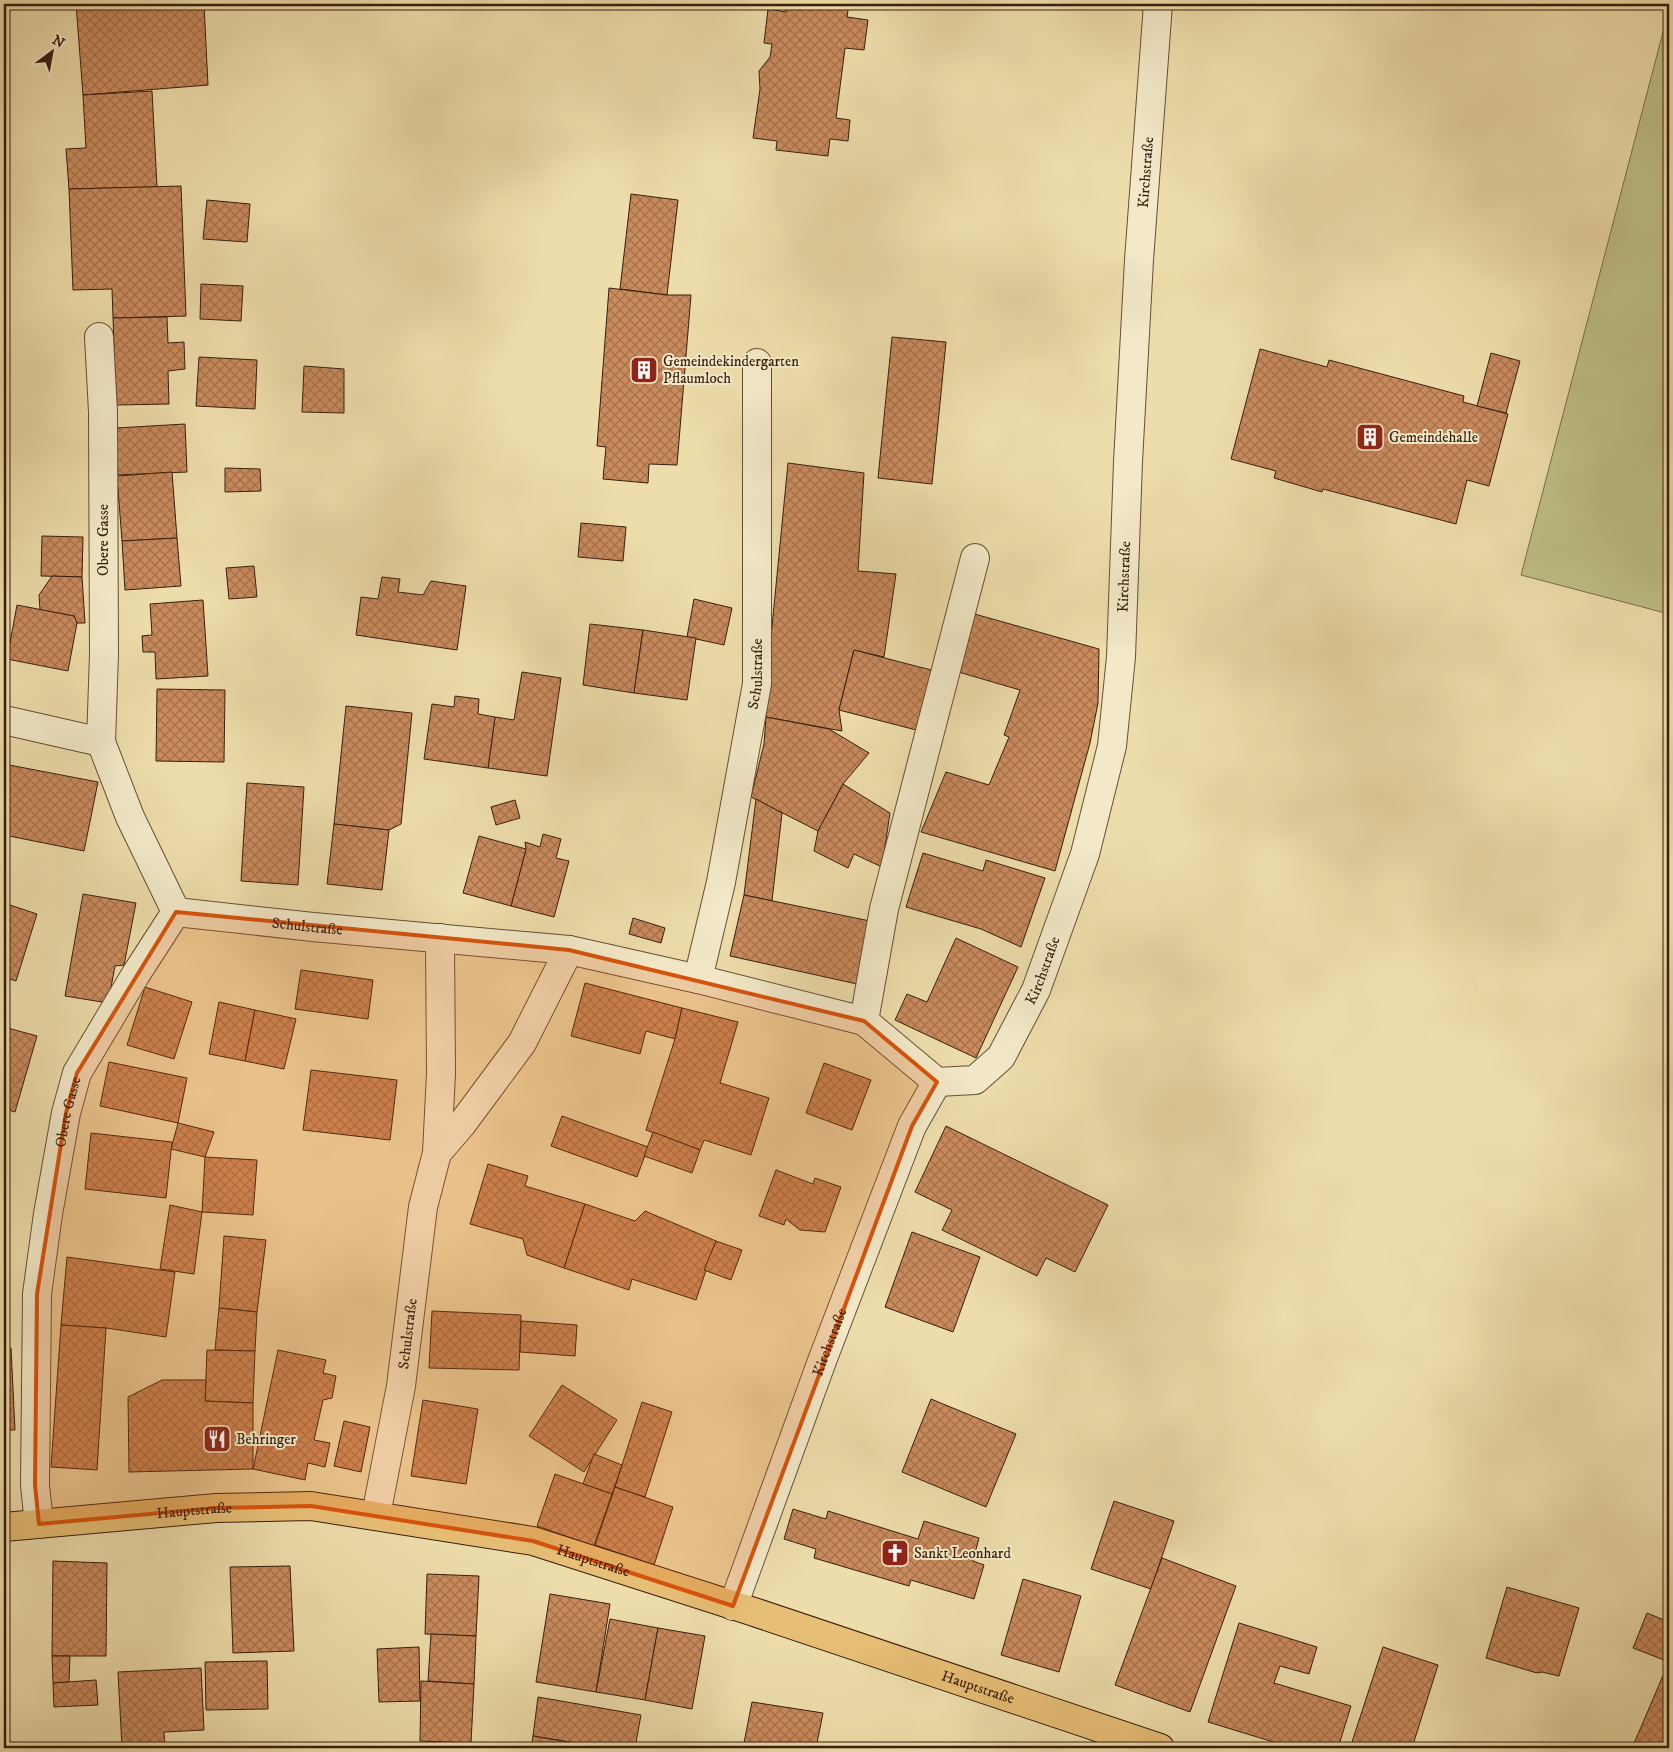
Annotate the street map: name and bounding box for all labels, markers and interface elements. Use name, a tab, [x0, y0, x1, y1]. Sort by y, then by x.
north arrow	[28, 28, 78, 78]
text: N	[49, 31, 68, 53]
street label: Kirchstraße	[1133, 136, 1158, 209]
place label: Gemeindekindergarten Pflaumloch	[663, 352, 799, 388]
building icon: Gemeindekindergarten Pflaumloch	[629, 355, 659, 385]
building icon: Gemeindehalle	[1355, 422, 1385, 452]
place label: Gemeindehalle	[1389, 428, 1478, 447]
street label: Obere Gasse	[94, 504, 113, 576]
street label: Kirchstraße	[1113, 541, 1135, 613]
street label: Schulstraße	[743, 638, 767, 711]
street label: Schulstraße	[271, 913, 343, 939]
street label: Kirchstraße	[1021, 934, 1064, 1008]
street label: Obere Gasse	[51, 1074, 85, 1149]
street label: Schulstraße	[394, 1297, 421, 1370]
street label: Kirchstraße	[808, 1305, 851, 1379]
restaurant icon: Behringer	[202, 1424, 232, 1454]
place label: Behringer	[236, 1430, 296, 1449]
street label: Hauptstraße	[156, 1498, 232, 1523]
church icon: Sankt Leonhard	[880, 1538, 910, 1568]
street label: Hauptstraße	[554, 1540, 632, 1581]
place label: Sankt Leonhard	[914, 1544, 1011, 1563]
street label: Hauptstraße	[939, 1666, 1017, 1708]

